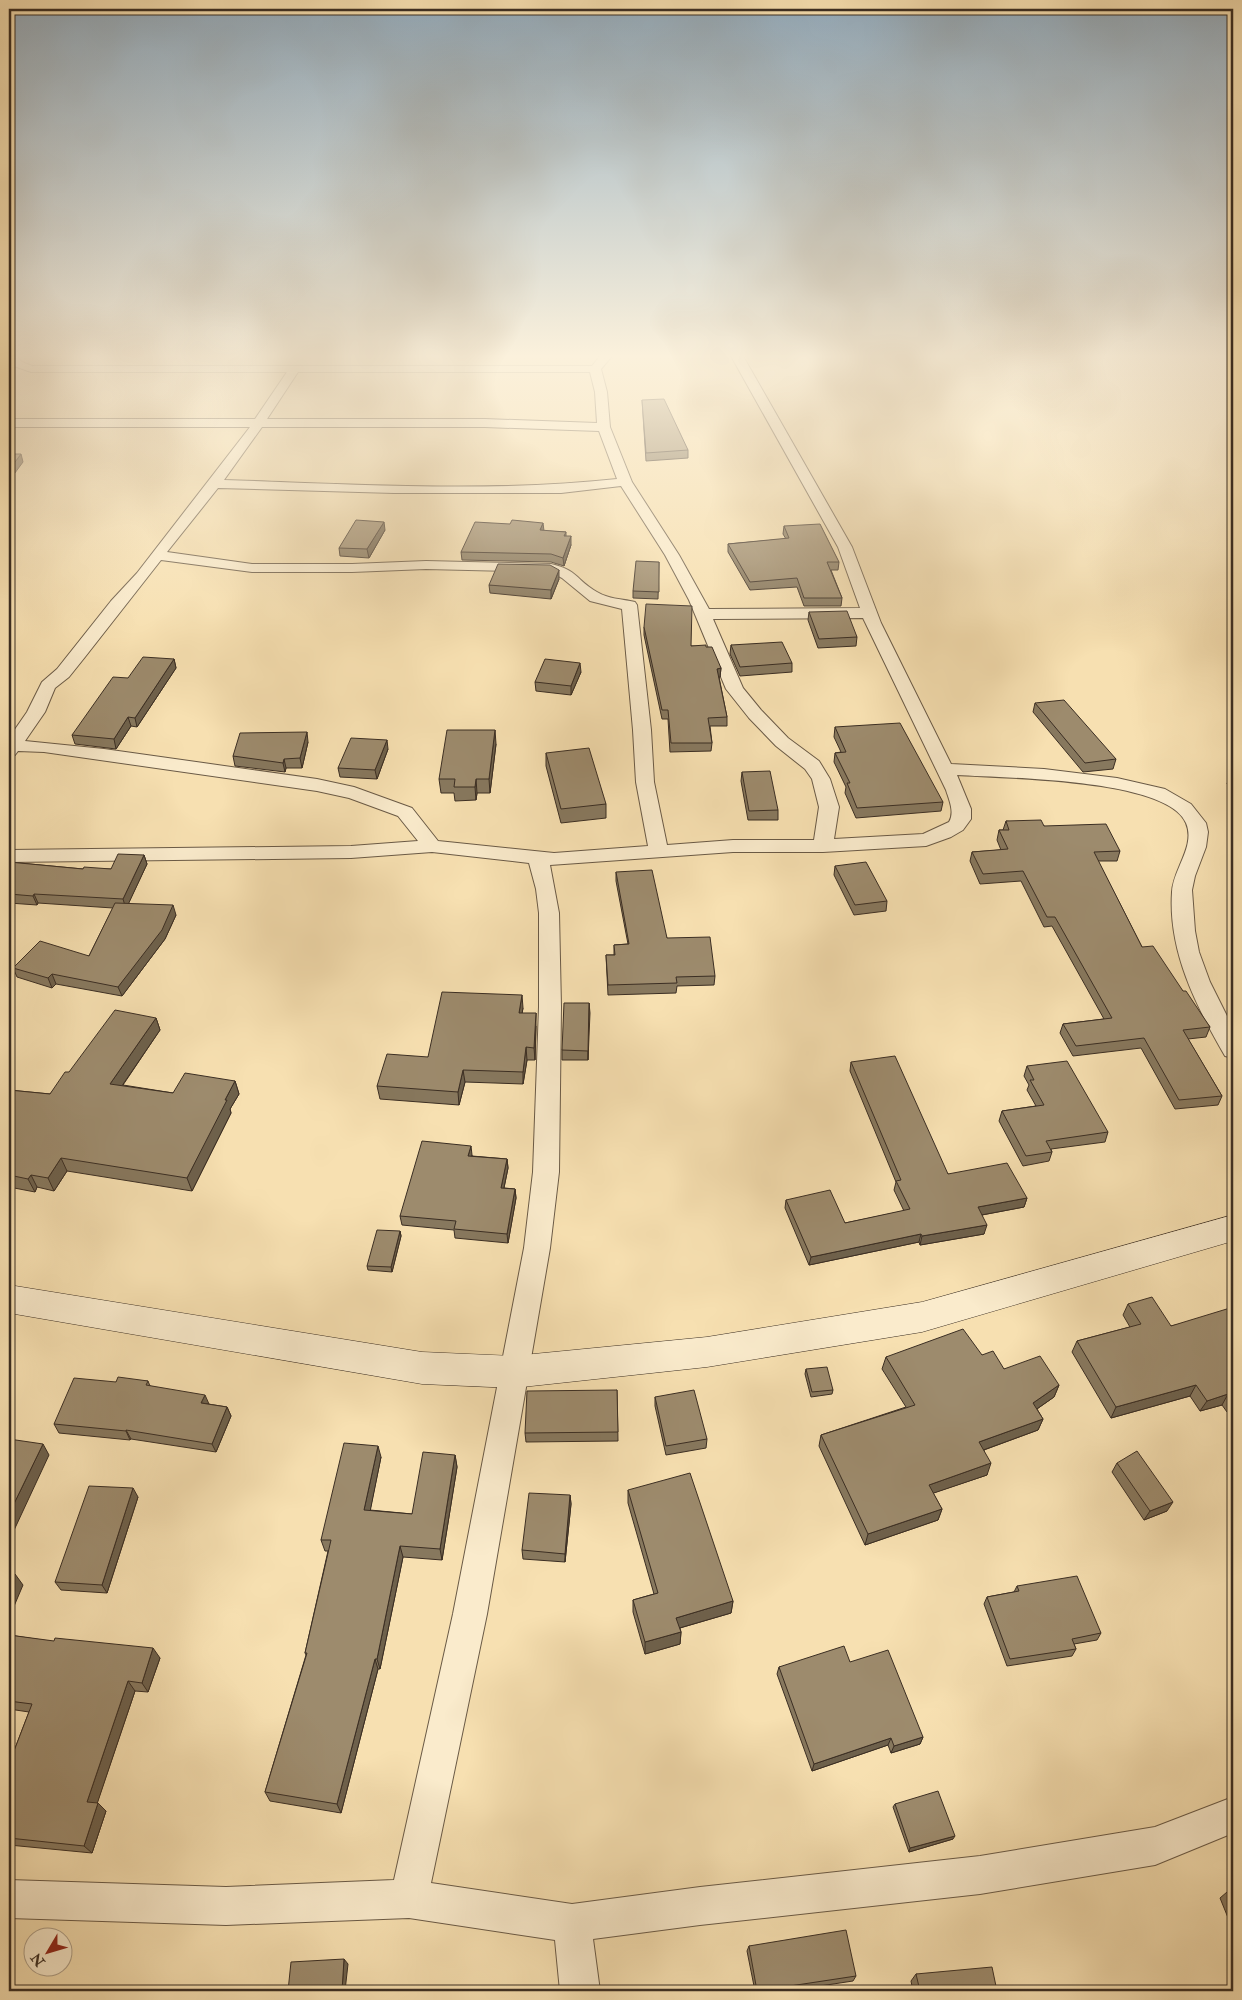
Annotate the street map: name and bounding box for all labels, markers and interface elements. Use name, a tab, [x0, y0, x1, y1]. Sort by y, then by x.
north arrow	[22, 1928, 72, 1978]
text: N	[27, 1949, 49, 1971]

